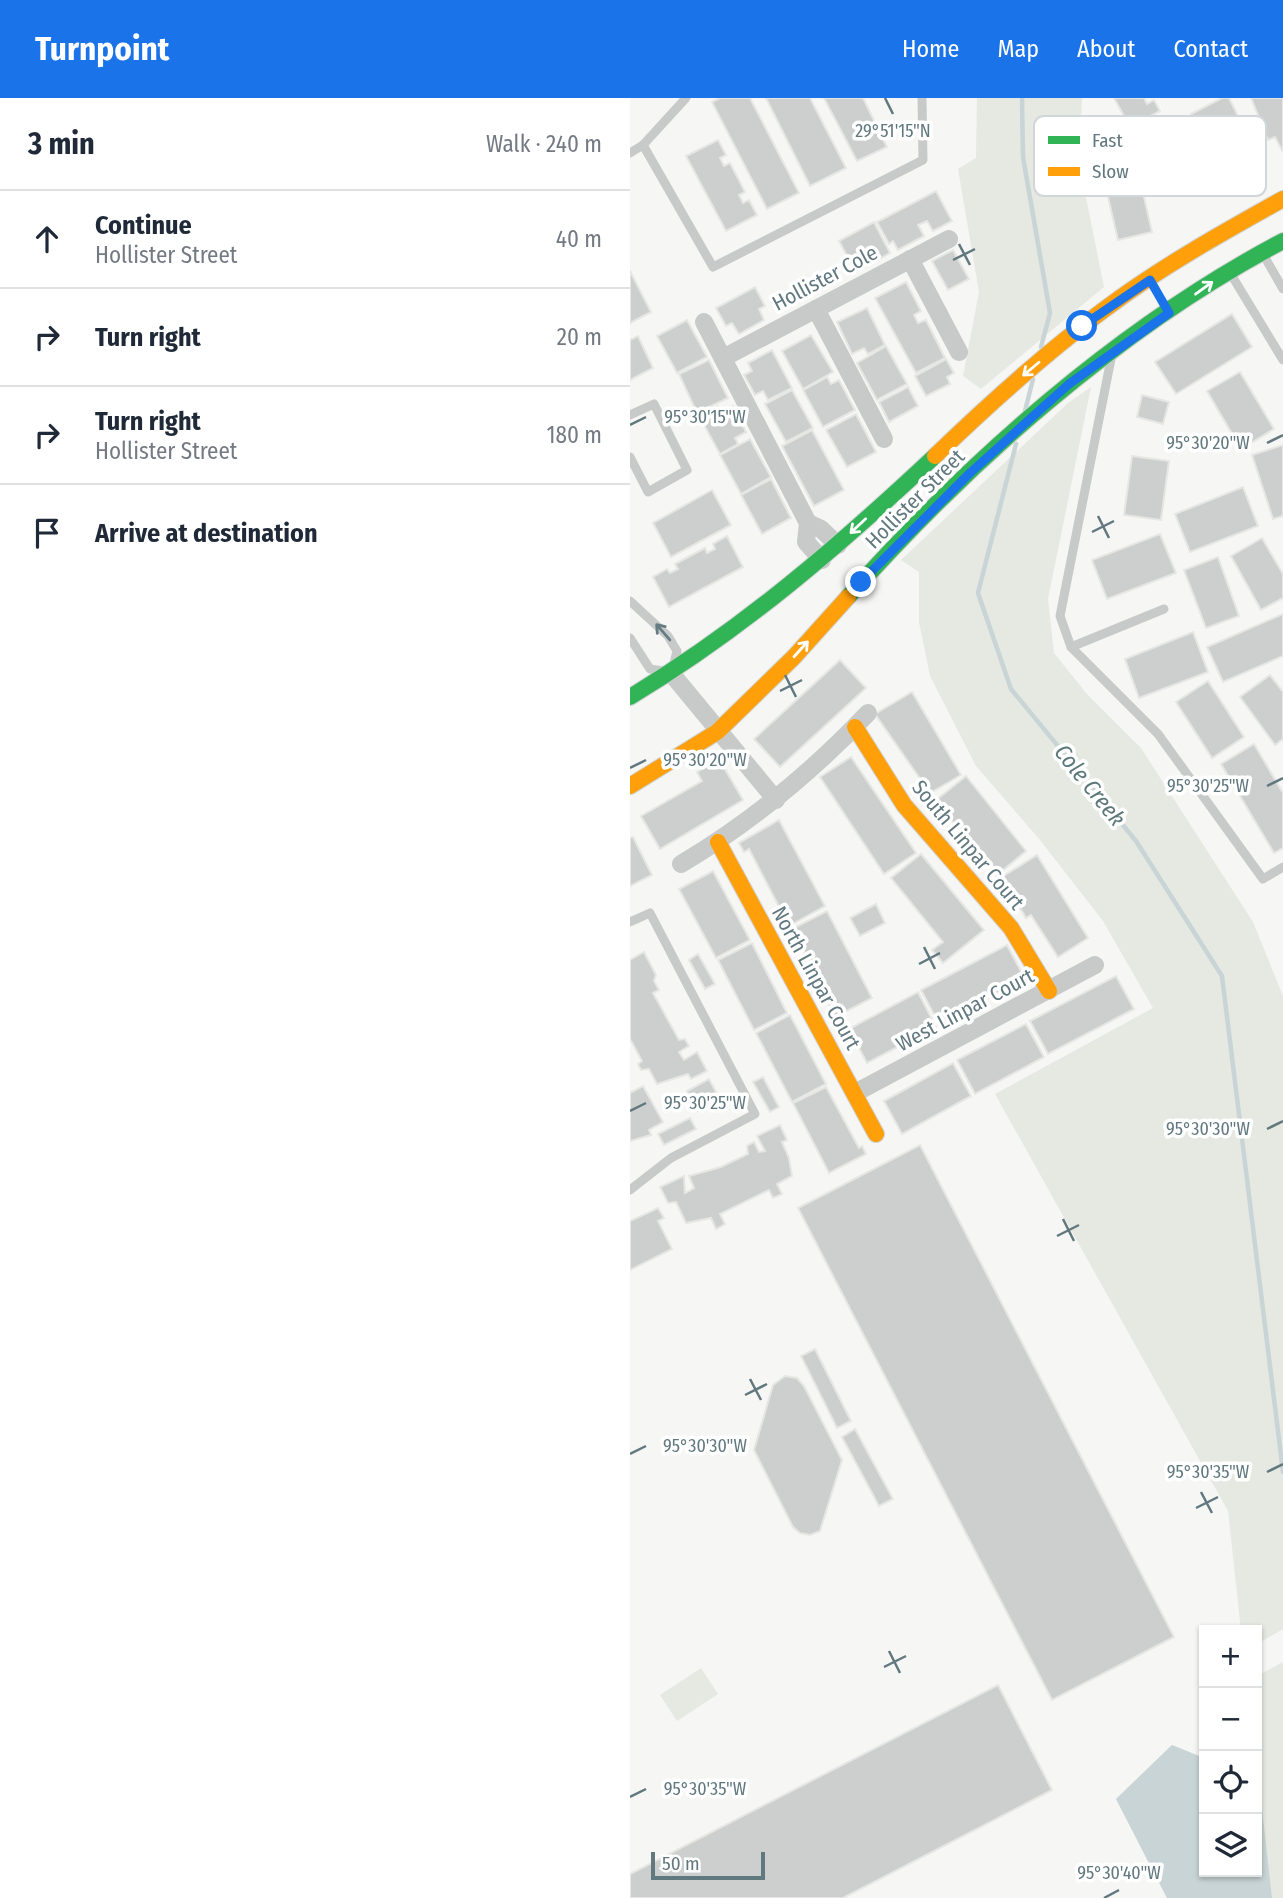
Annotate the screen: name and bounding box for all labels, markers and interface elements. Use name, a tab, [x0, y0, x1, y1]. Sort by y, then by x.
text: Turnpoint	[35, 29, 169, 69]
text: Home	[902, 35, 959, 63]
text: Map	[997, 35, 1039, 63]
text: About	[1077, 35, 1135, 63]
text: Contact	[1173, 35, 1248, 63]
legend	[1034, 116, 1266, 196]
text: 29°51'15"N	[855, 120, 931, 142]
text: 3 min	[28, 126, 95, 162]
text: Fast	[1092, 129, 1123, 152]
text: Walk · 240 m	[486, 130, 602, 158]
text: Slow	[1092, 160, 1129, 183]
text: Continue	[95, 210, 192, 241]
icon: ahead	[28, 220, 66, 258]
text: 40 m	[556, 225, 602, 253]
street label: Hollister Cole	[768, 239, 882, 317]
text: Hollister Street	[95, 241, 237, 269]
one-way arrow	[1194, 281, 1213, 295]
route start	[1066, 310, 1097, 341]
icon: right	[28, 318, 66, 356]
text: Turn right	[95, 322, 201, 353]
text: 20 m	[557, 323, 602, 351]
one-way arrow	[1022, 361, 1040, 377]
text: Turn right	[95, 406, 201, 437]
text: 95°30'15"W	[664, 406, 746, 428]
icon: right	[28, 416, 66, 454]
text: 180 m	[546, 421, 602, 449]
text: 95°30'20"W	[1166, 432, 1250, 454]
text: Hollister Street	[95, 437, 237, 465]
street label: Hollister Street	[860, 444, 970, 554]
icon: arrive	[28, 514, 66, 552]
text: Arrive at destination	[95, 518, 318, 549]
one-way arrow	[849, 518, 867, 534]
route end	[845, 566, 876, 597]
one-way arrow	[655, 624, 671, 642]
one-way arrow	[793, 641, 809, 659]
water label: Cole Creek	[1049, 738, 1131, 832]
text: 95°30'20"W	[663, 749, 747, 771]
street label: South Linpar Court	[906, 775, 1030, 915]
text: 95°30'25"W	[1167, 775, 1250, 797]
street label: North Linpar Court	[766, 902, 866, 1054]
street label: West Linpar Court	[892, 963, 1038, 1057]
text: 95°30'25"W	[664, 1092, 747, 1114]
text: 95°30'30"W	[1166, 1118, 1250, 1140]
text: 95°30'30"W	[663, 1435, 747, 1457]
text: 95°30'35"W	[1167, 1461, 1250, 1483]
map controls	[1199, 1625, 1262, 1877]
button: +	[1199, 1625, 1262, 1688]
button: −	[1199, 1688, 1262, 1751]
button: locate	[1199, 1751, 1262, 1814]
text: 95°30'35"W	[664, 1778, 747, 1800]
button: layers	[1199, 1814, 1262, 1877]
scale bar	[651, 1849, 765, 1881]
text: 50 m	[662, 1852, 700, 1875]
text: 95°30'40"W	[1077, 1862, 1161, 1884]

